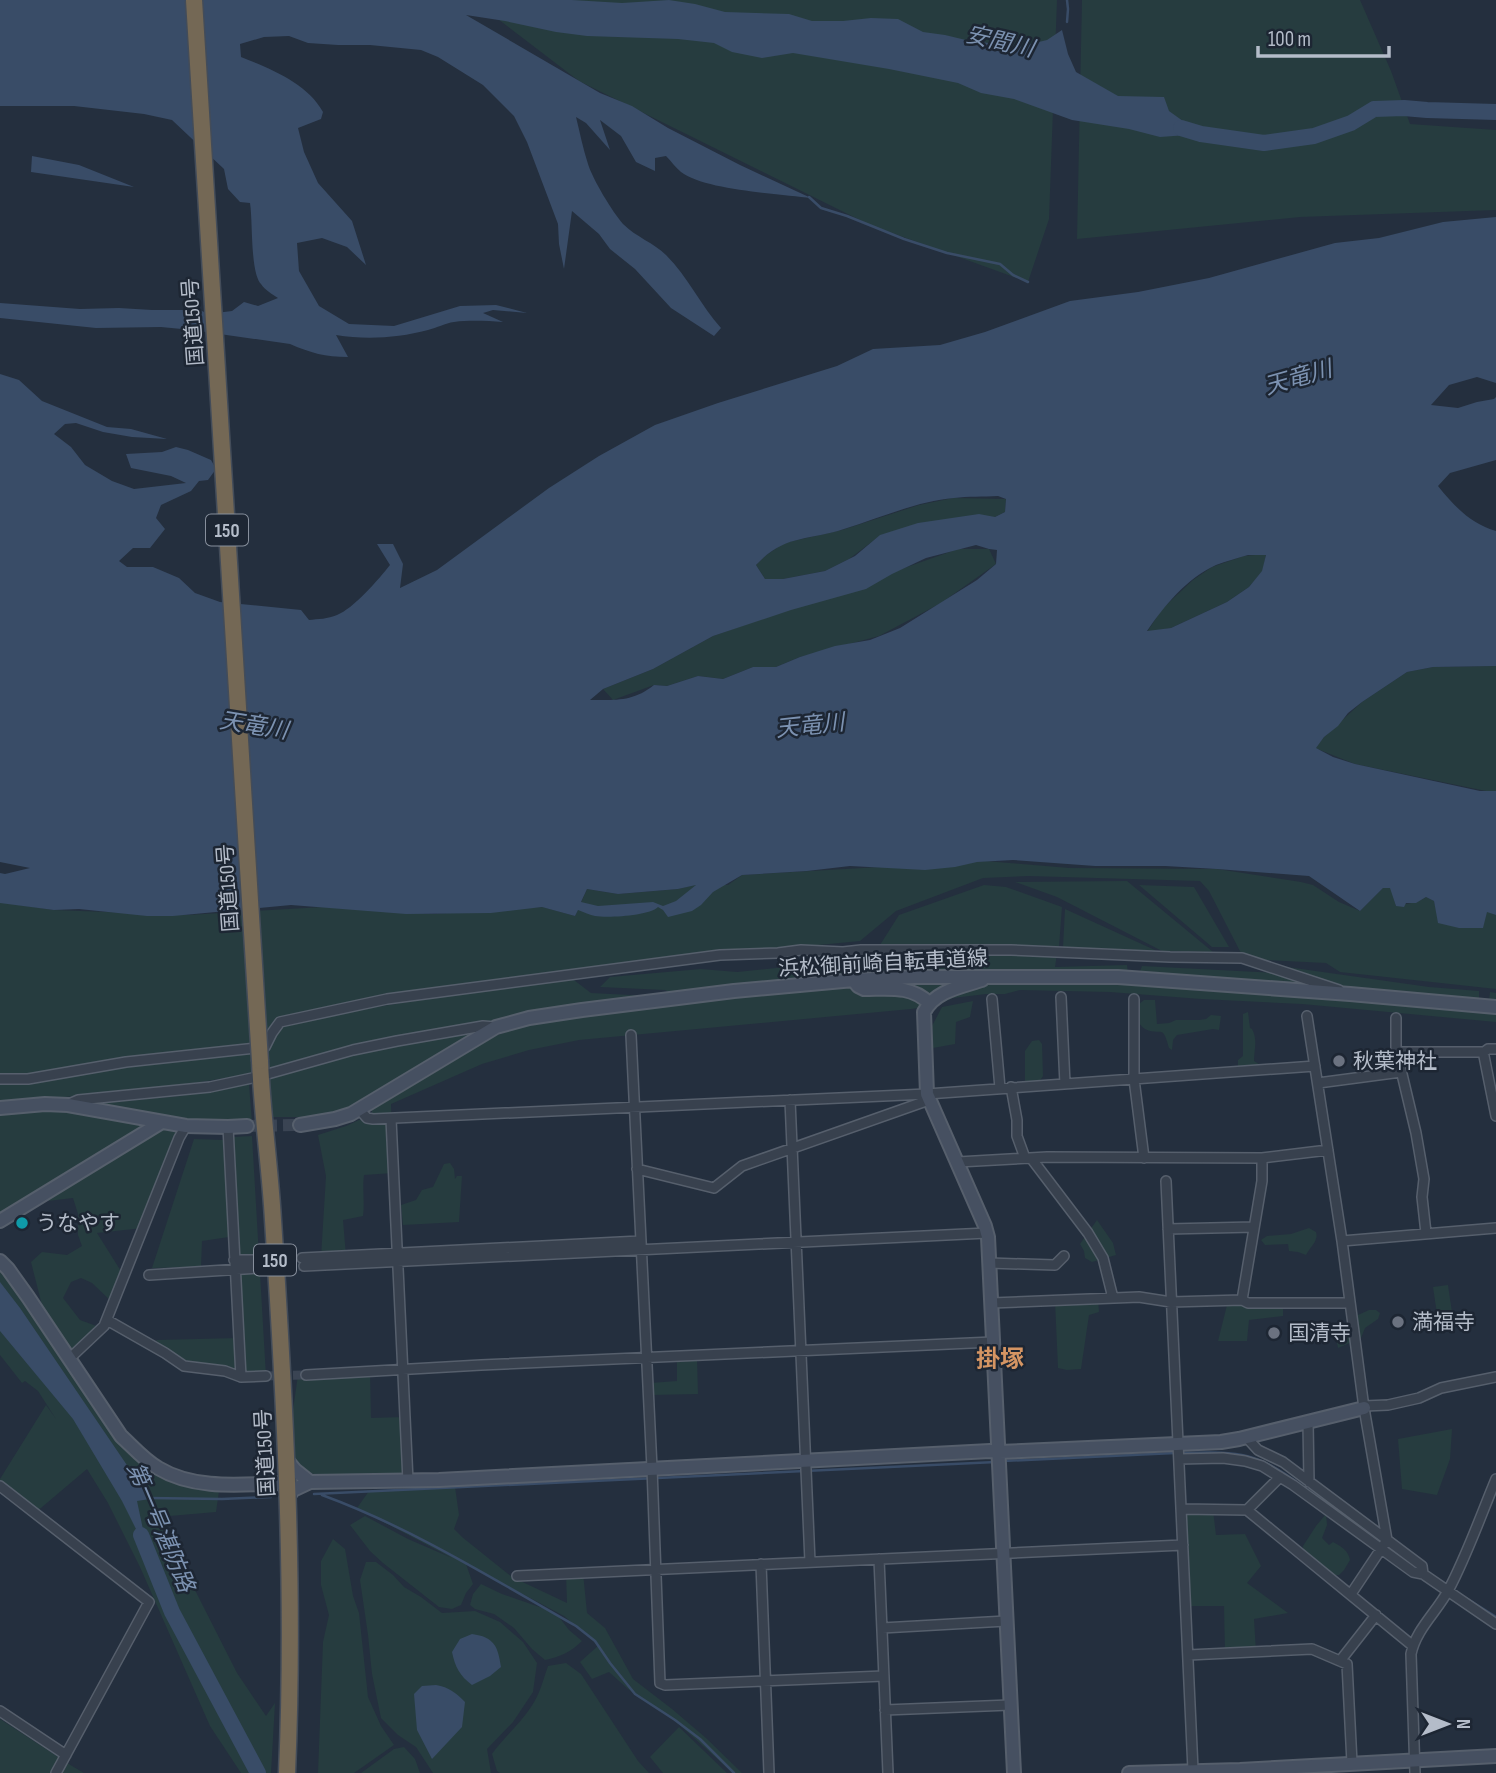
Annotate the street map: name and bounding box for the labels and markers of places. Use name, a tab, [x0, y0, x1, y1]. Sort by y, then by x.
place label: 秋葉神社	[1353, 1049, 1437, 1074]
marker: 秋葉神社	[1331, 1053, 1347, 1069]
place label: うなやす	[36, 1211, 120, 1236]
marker: うなやす	[14, 1215, 30, 1231]
place label: 満福寺	[1412, 1310, 1475, 1335]
marker: 満福寺	[1390, 1314, 1406, 1330]
place label: 国清寺	[1288, 1321, 1351, 1346]
marker: 国清寺	[1266, 1325, 1282, 1341]

